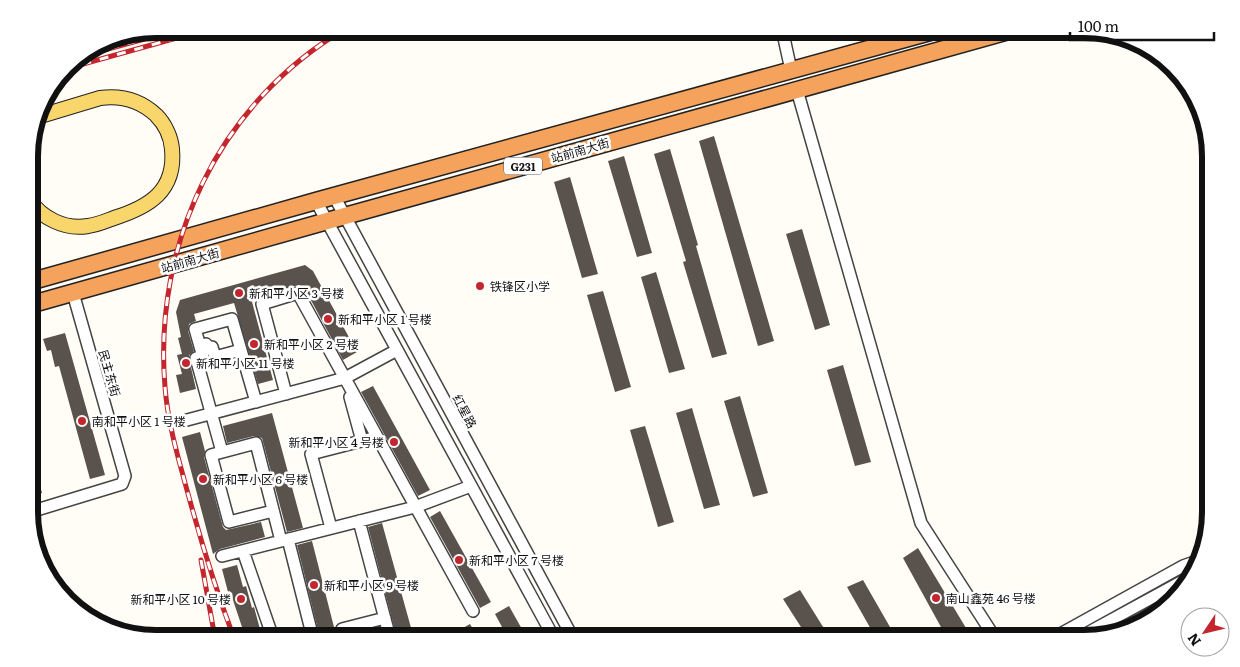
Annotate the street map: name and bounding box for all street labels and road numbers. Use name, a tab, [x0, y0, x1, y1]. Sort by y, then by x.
street label: 站前南大街	[549, 133, 611, 167]
road number: G231	[504, 158, 542, 175]
street label: 站前南大街	[159, 243, 221, 277]
street label: 民主东街	[95, 347, 125, 399]
street label: 红星路	[449, 391, 481, 431]

